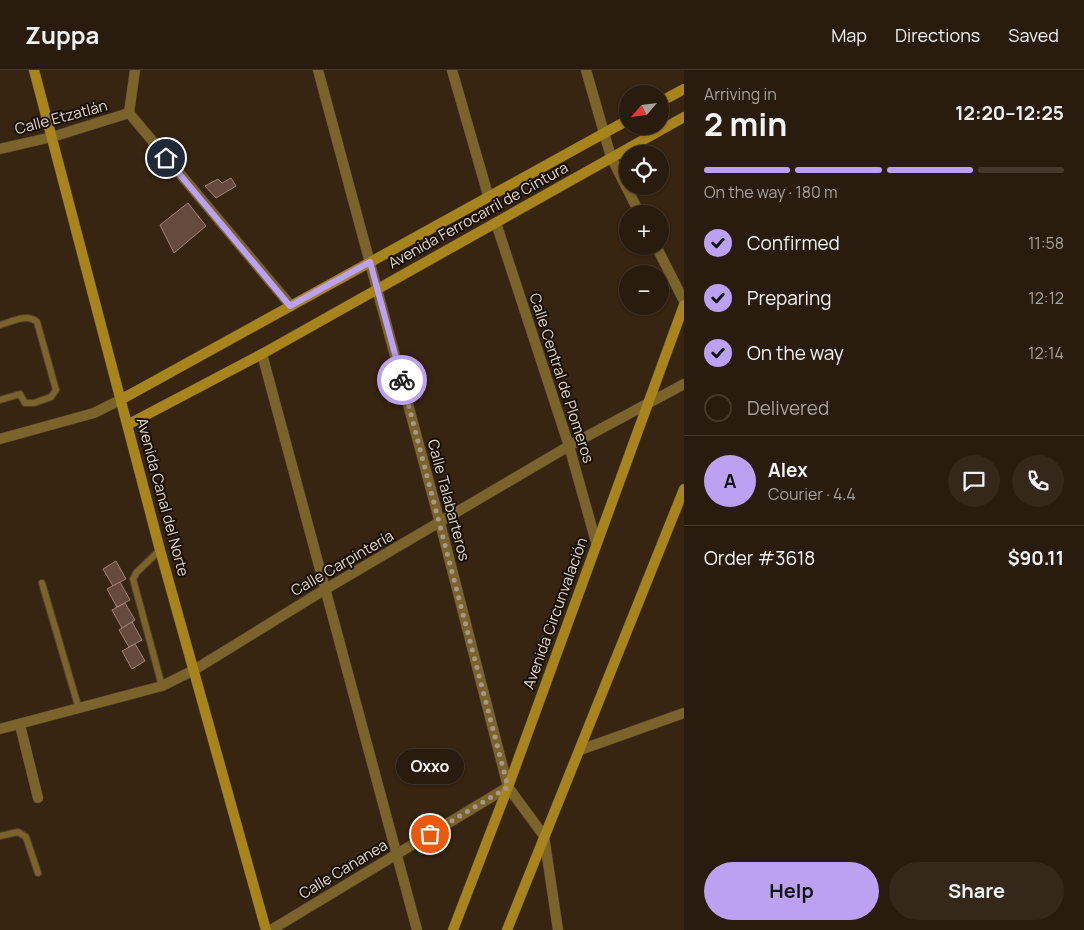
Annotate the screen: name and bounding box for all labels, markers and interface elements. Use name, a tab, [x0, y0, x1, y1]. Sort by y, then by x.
text: Zuppa	[25, 18, 99, 51]
text: Map	[831, 23, 867, 47]
text: Directions	[895, 23, 980, 47]
text: Saved	[1008, 23, 1059, 47]
text: Arriving in	[704, 83, 777, 105]
north arrow	[619, 85, 669, 135]
map controls	[619, 85, 669, 315]
street label: Calle Etzatlán	[12, 95, 110, 139]
text: 12:20–12:25	[955, 100, 1064, 126]
text: 2 min	[704, 102, 787, 146]
pin	[145, 137, 187, 179]
icon: home	[152, 144, 180, 172]
button: locate	[619, 145, 669, 195]
street label: Avenida Ferrocarril de Cintura	[384, 157, 572, 273]
text: On the way · 180 m	[704, 181, 837, 203]
button: +	[619, 205, 669, 255]
icon: check	[704, 229, 732, 257]
text: Confirmed	[747, 230, 840, 256]
text: 11:58	[1028, 232, 1064, 254]
button: −	[619, 265, 669, 315]
icon: check	[704, 284, 732, 312]
text: Preparing	[747, 285, 832, 311]
text: 12:12	[1028, 287, 1064, 309]
street label: Calle Central de Plomeros	[525, 290, 599, 466]
icon: check	[704, 339, 732, 367]
text: On the way	[747, 340, 844, 366]
text: 12:14	[1028, 342, 1064, 364]
courier	[377, 355, 427, 405]
icon: bike	[388, 366, 416, 394]
text: Delivered	[747, 395, 829, 421]
street label: Avenida Canal del Norte	[132, 415, 194, 579]
street label: Calle Talabarteros	[423, 437, 475, 563]
button: chat	[948, 455, 1000, 507]
button: phone	[1012, 455, 1064, 507]
text: Alex	[768, 457, 808, 483]
text: A	[724, 468, 736, 494]
text: Courier · 4.4	[768, 483, 856, 505]
street label: Calle Carpintería	[287, 525, 397, 601]
street label: Avenida Circunvalación	[518, 534, 592, 692]
text: Order #3618	[704, 545, 815, 571]
text: $90.11	[1008, 545, 1064, 571]
callout: Oxxo	[396, 749, 464, 784]
text: Oxxo	[411, 755, 449, 777]
pin	[409, 813, 451, 855]
icon: bag	[416, 820, 444, 848]
street label: Calle Cananea	[295, 834, 391, 904]
button: Help	[704, 862, 879, 920]
button: Share	[889, 862, 1064, 920]

